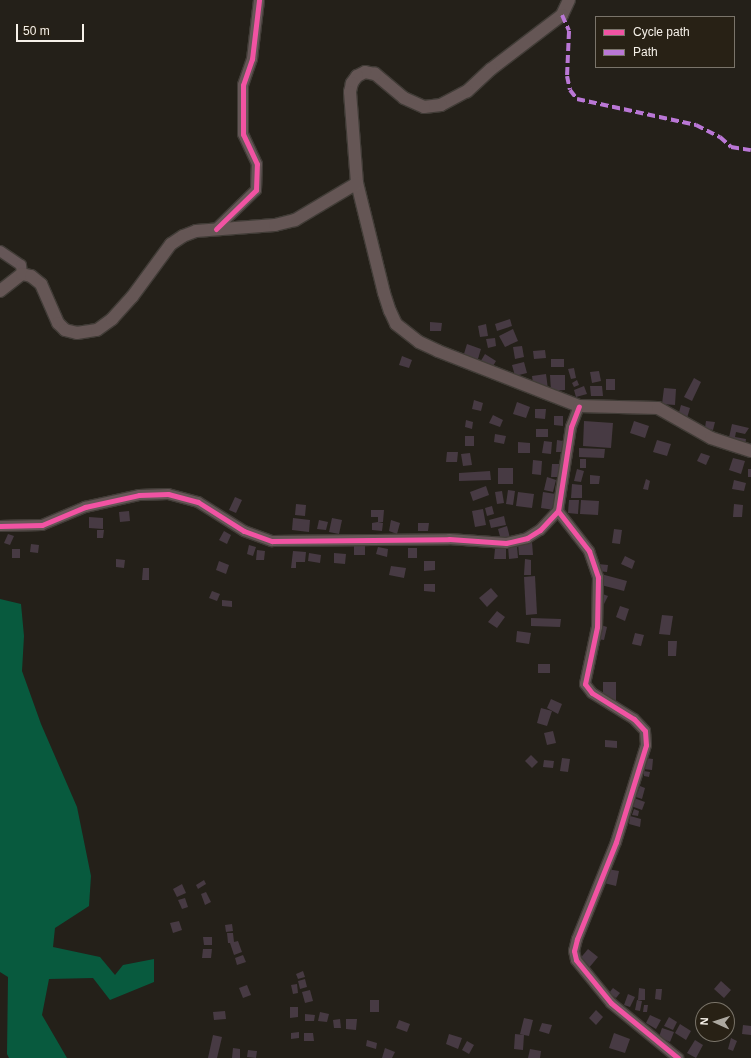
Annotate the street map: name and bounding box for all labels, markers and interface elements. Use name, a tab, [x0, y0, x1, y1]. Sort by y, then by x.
scale bar	[18, 16, 86, 42]
legend	[595, 16, 735, 68]
text: 50 m	[23, 24, 50, 38]
text: Cycle path	[633, 25, 690, 39]
text: Path	[633, 45, 658, 59]
north arrow	[695, 1002, 735, 1042]
text: N	[698, 1017, 710, 1026]

